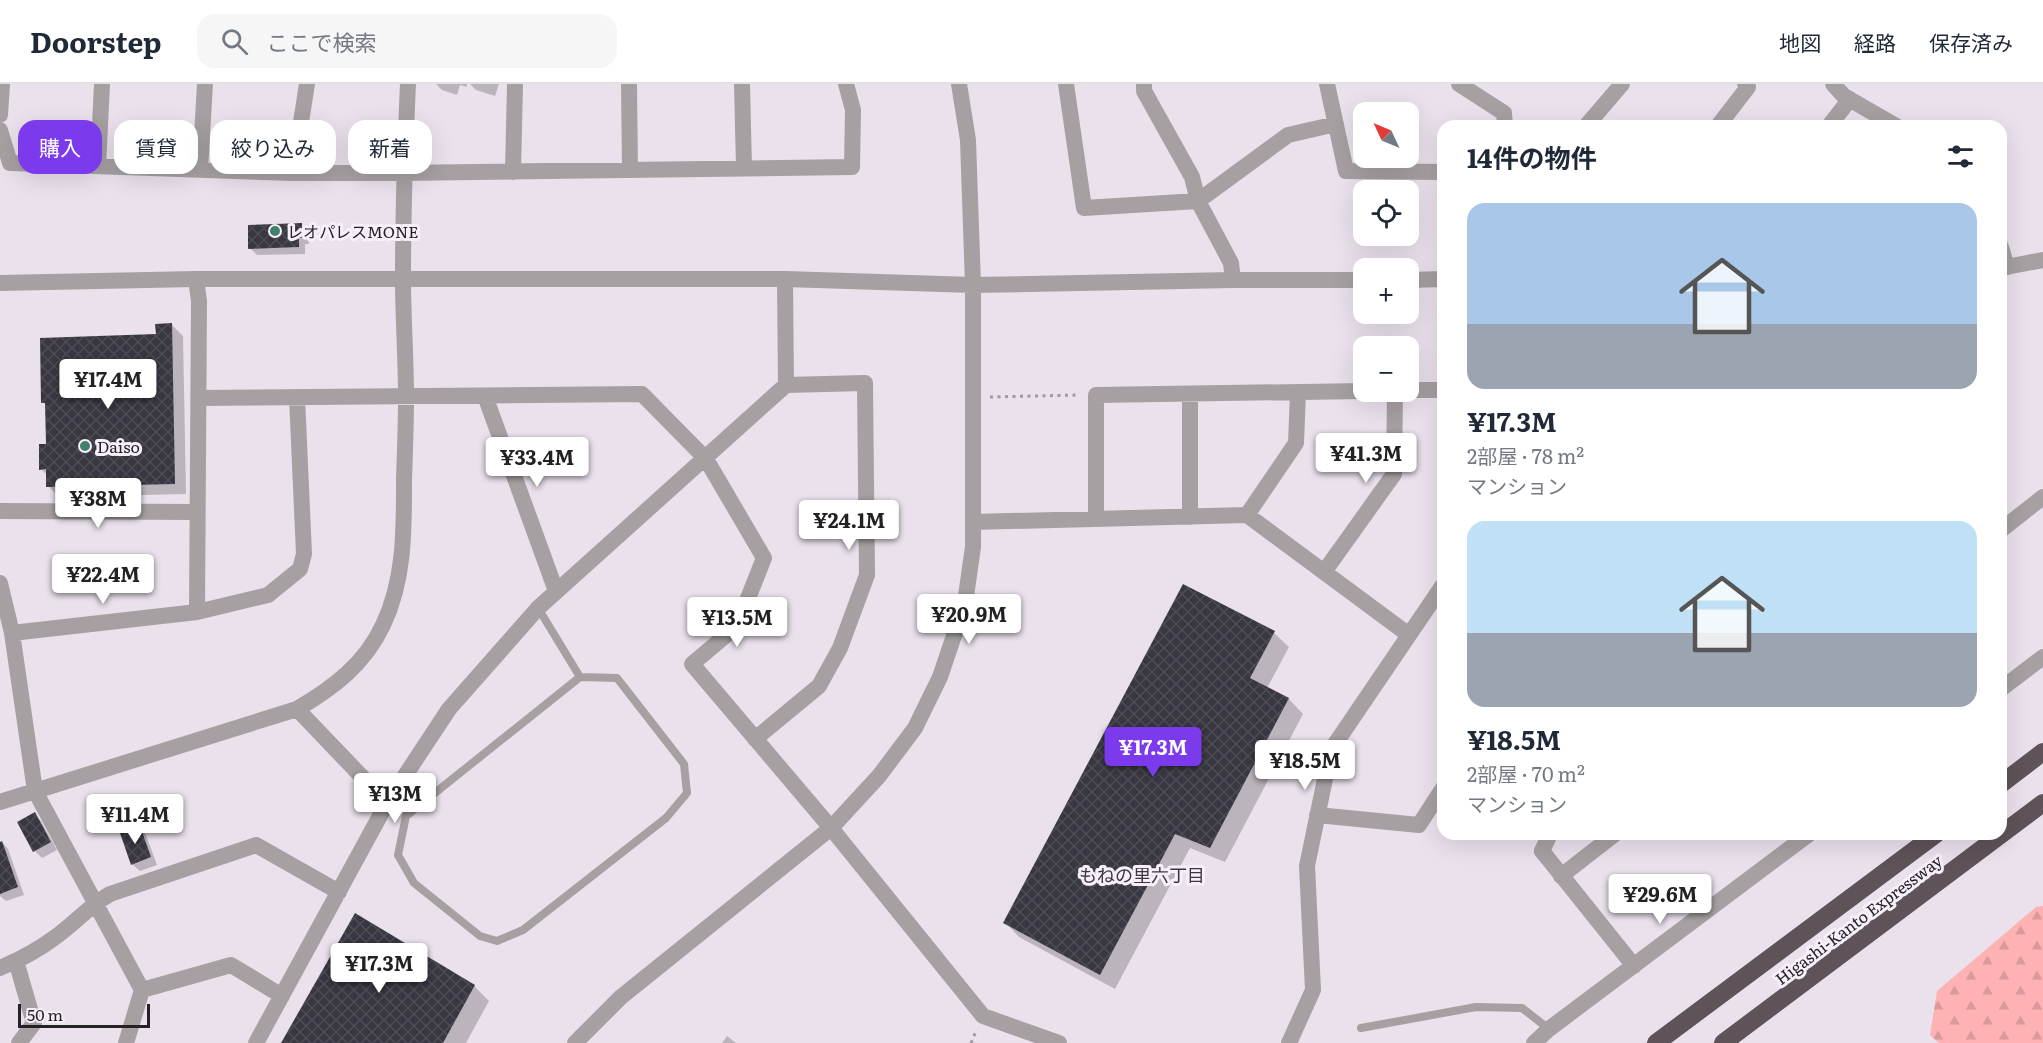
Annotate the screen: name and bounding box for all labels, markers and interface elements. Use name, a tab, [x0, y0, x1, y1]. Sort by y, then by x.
search box	[197, 14, 617, 68]
text: Doorstep	[30, 20, 161, 62]
icon: search	[218, 25, 251, 58]
text: ここで検索	[266, 25, 376, 58]
text: 地図	[1779, 26, 1821, 57]
text: 経路	[1854, 26, 1896, 57]
text: 保存済み	[1929, 26, 2013, 57]
north arrow	[1353, 102, 1419, 168]
map controls	[1353, 102, 1419, 402]
chip: 購入	[18, 120, 102, 174]
chip: 賃貸	[114, 120, 198, 174]
chip: 絞り込み	[210, 120, 336, 174]
chip: 新着	[348, 120, 432, 174]
text: 14件の物件	[1467, 137, 1596, 176]
icon: filters	[1944, 140, 1977, 173]
button: locate	[1353, 180, 1419, 246]
place label: レオパレスMONE	[287, 219, 418, 243]
marker: レオパレスMONE	[268, 224, 282, 238]
icon: home	[1668, 242, 1776, 350]
button: +	[1353, 258, 1419, 324]
button: −	[1353, 336, 1419, 402]
pin: ¥17.4M	[59, 359, 157, 410]
text: ¥17.4M	[73, 363, 143, 393]
text: ¥17.3M	[1467, 401, 1557, 440]
pin: ¥41.3M	[1317, 433, 1415, 484]
place label: Daiso	[97, 434, 140, 458]
pin: ¥33.4M	[488, 437, 586, 488]
text: ¥41.3M	[1330, 437, 1402, 467]
marker: Daiso	[78, 439, 92, 453]
text: 2部屋 · 78 m²	[1467, 440, 1584, 470]
text: ¥33.4M	[500, 441, 574, 471]
text: マンション	[1467, 470, 1567, 500]
pin: ¥38M	[62, 478, 134, 529]
text: ¥38M	[69, 482, 127, 512]
pin: ¥24.1M	[800, 500, 898, 551]
text: ¥24.1M	[813, 504, 885, 534]
pin: ¥22.4M	[54, 554, 152, 605]
text: ¥22.4M	[66, 558, 140, 588]
icon: home	[1668, 560, 1776, 668]
pin: ¥20.9M	[920, 594, 1018, 645]
pin: ¥13.5M	[688, 597, 786, 648]
text: ¥20.9M	[931, 598, 1007, 628]
text: ¥13.5M	[701, 601, 773, 631]
text: ¥18.5M	[1467, 719, 1561, 758]
pin: ¥17.3M	[1104, 727, 1202, 778]
text: ¥17.3M	[1119, 731, 1187, 761]
pin: ¥18.5M	[1256, 740, 1354, 791]
text: ¥18.5M	[1269, 744, 1341, 774]
text: 2部屋 · 70 m²	[1467, 758, 1585, 788]
pin: ¥13M	[359, 773, 431, 824]
text: ¥13M	[368, 777, 422, 807]
text: マンション	[1467, 788, 1567, 818]
pin: ¥11.4M	[86, 794, 184, 845]
text: ¥11.4M	[100, 798, 170, 828]
street label: Higashi-Kanto Expressway	[1769, 848, 1947, 990]
district label: もねの里六丁目	[1079, 861, 1205, 888]
pin: ¥29.6M	[1611, 874, 1709, 925]
text: ¥29.6M	[1623, 878, 1697, 908]
pin: ¥17.3M	[330, 943, 428, 994]
text: ¥17.3M	[345, 947, 413, 977]
scale bar	[18, 1001, 150, 1028]
text: 50 m	[27, 1002, 63, 1026]

